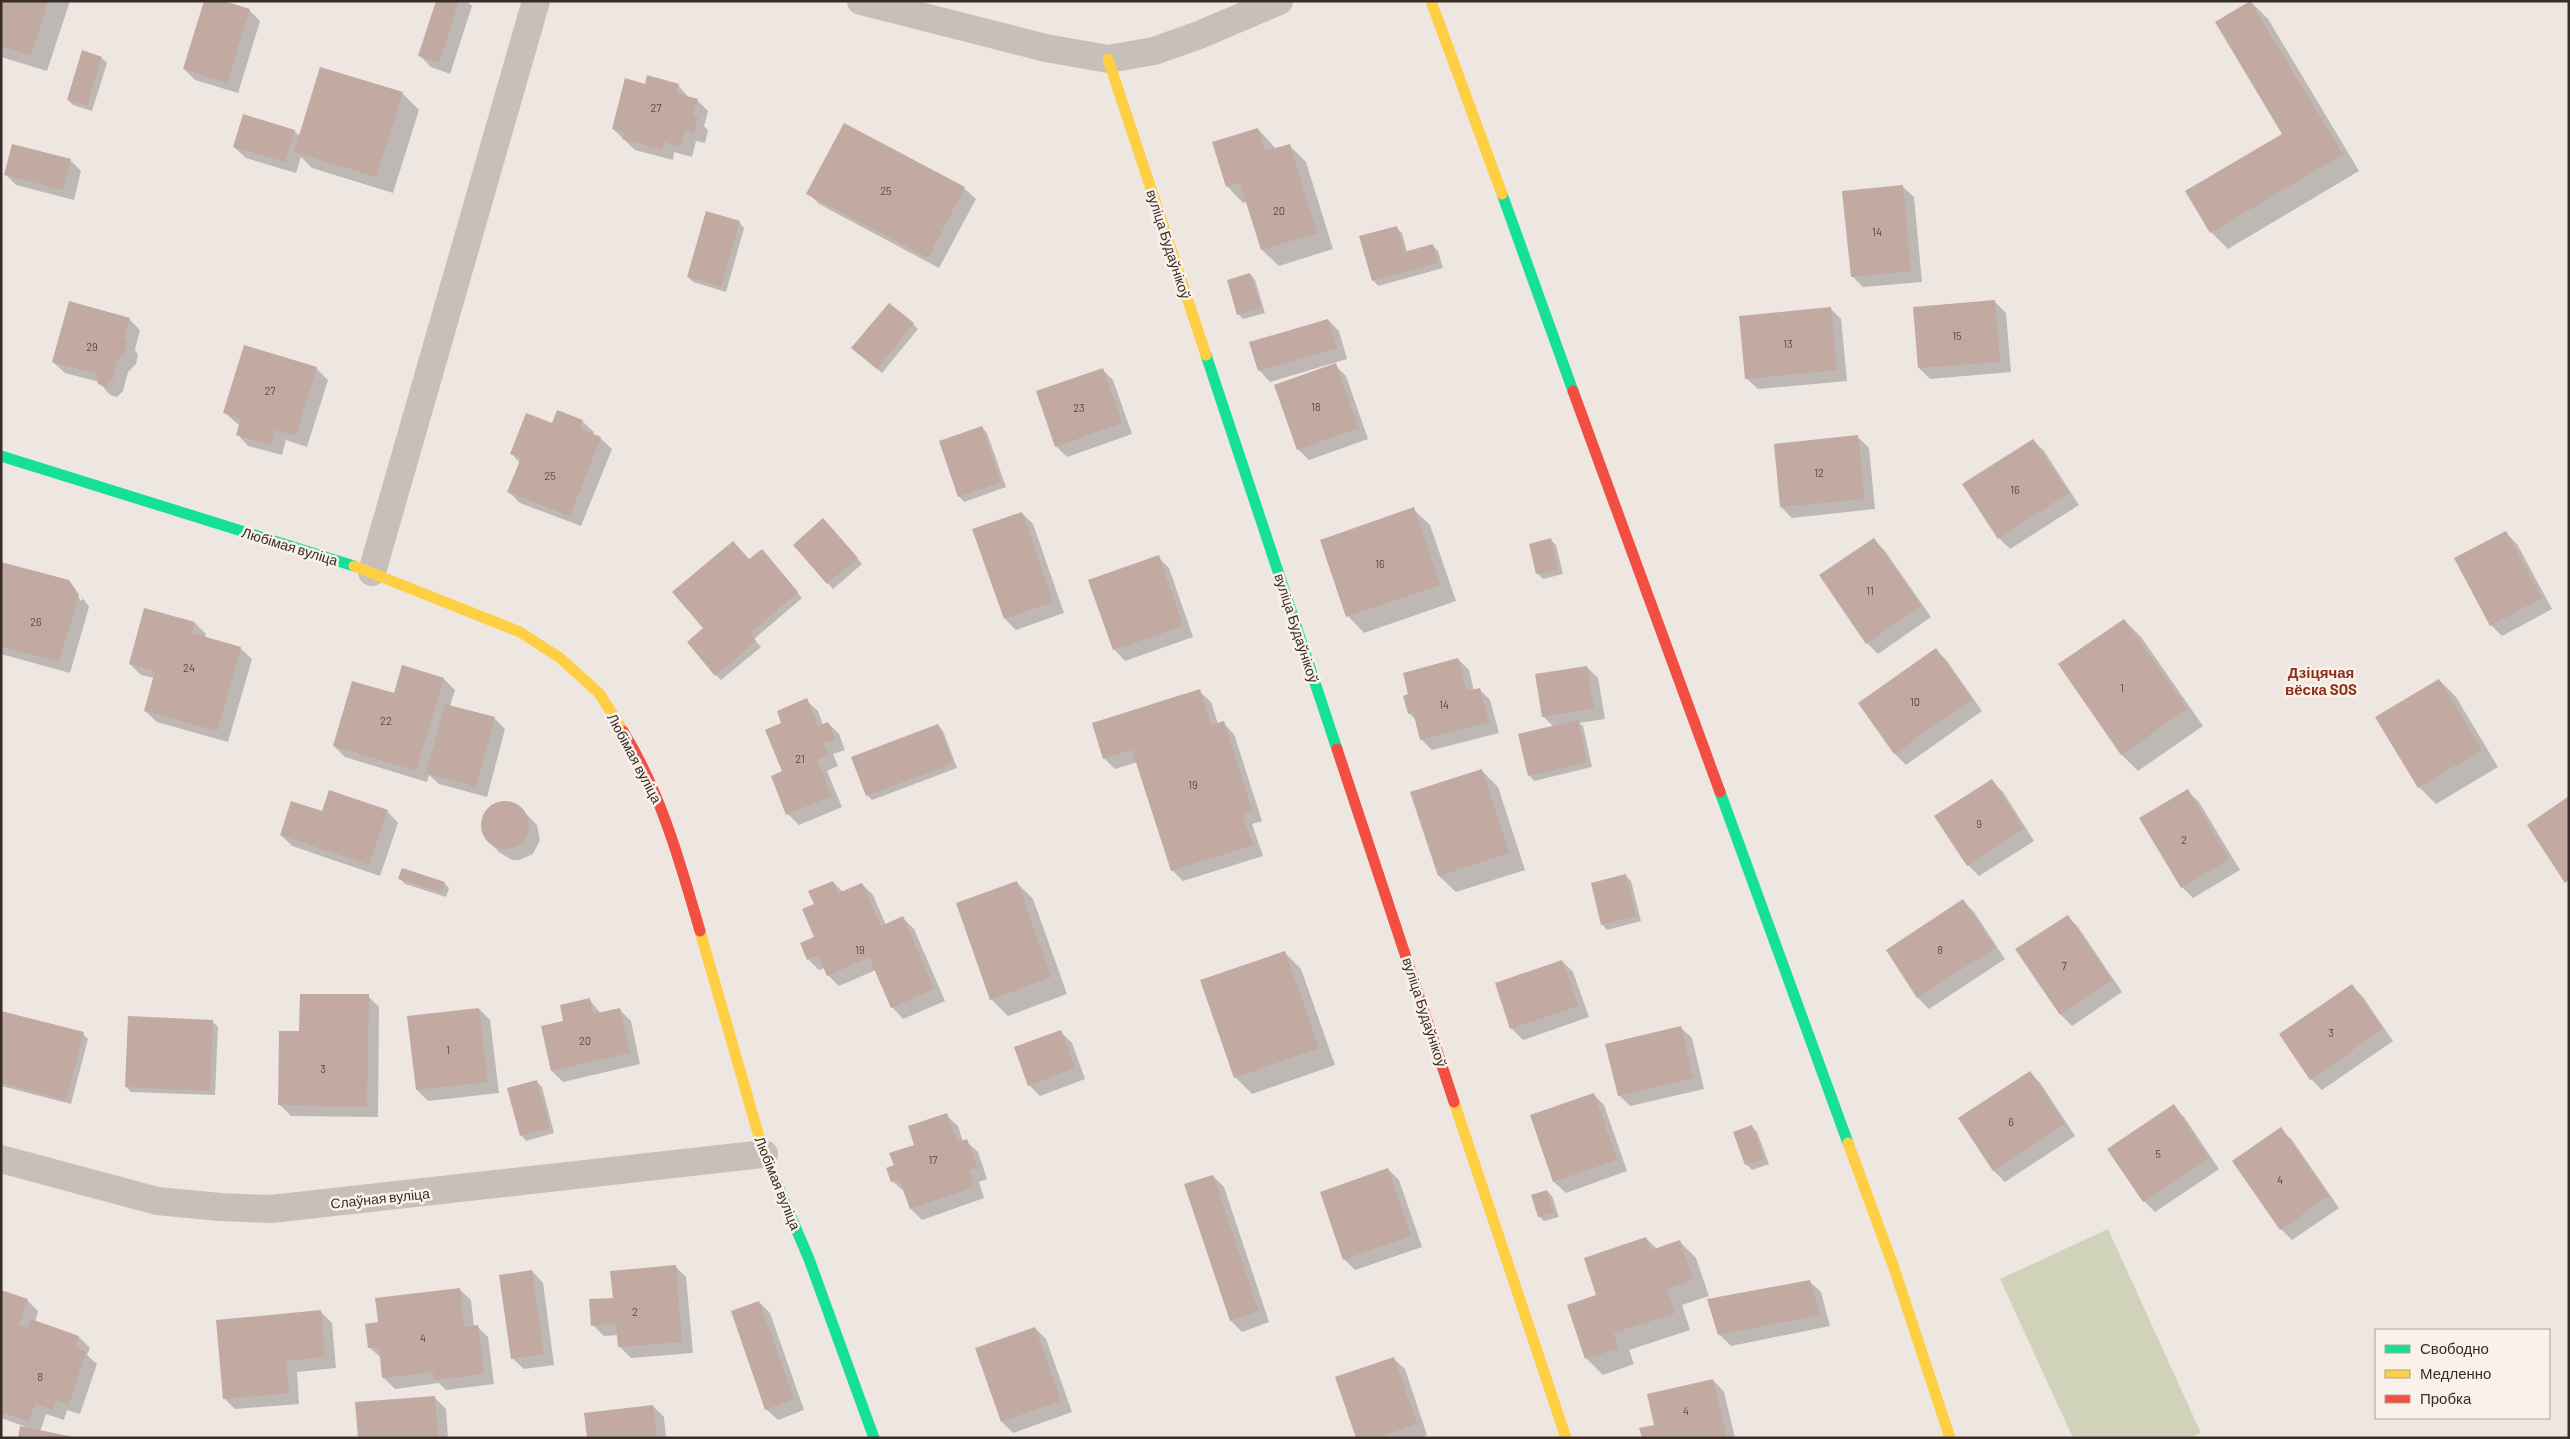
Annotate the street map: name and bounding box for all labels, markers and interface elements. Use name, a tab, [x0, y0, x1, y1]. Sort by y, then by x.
house number: 27	[650, 101, 662, 114]
house number: 25	[880, 184, 892, 197]
street label: вуліца Будаўнікоў	[1143, 187, 1195, 301]
house number: 20	[1273, 204, 1285, 217]
house number: 14	[1872, 225, 1882, 238]
house number: 15	[1952, 329, 1962, 342]
house number: 13	[1783, 337, 1793, 350]
house number: 29	[86, 340, 98, 353]
house number: 27	[264, 384, 276, 397]
house number: 18	[1311, 400, 1321, 413]
house number: 23	[1073, 401, 1085, 414]
house number: 12	[1814, 466, 1824, 479]
house number: 25	[544, 469, 556, 482]
house number: 16	[2010, 483, 2020, 496]
street label: Любімая вуліца	[240, 523, 340, 569]
house number: 16	[1375, 557, 1385, 570]
street label: вуліца Будаўнікоў	[1271, 571, 1323, 685]
house number: 11	[1866, 584, 1874, 597]
house number: 26	[30, 615, 42, 628]
house number: 24	[183, 661, 195, 674]
district label: Дзіцячая вёска SOS	[2285, 663, 2357, 698]
house number: 1	[2120, 681, 2124, 694]
house number: 10	[1910, 695, 1920, 708]
house number: 14	[1439, 698, 1449, 711]
street label: Любімая вуліца	[604, 710, 666, 806]
house number: 22	[380, 714, 392, 727]
house number: 21	[795, 752, 805, 765]
house number: 19	[1188, 778, 1198, 791]
house number: 9	[1976, 817, 1982, 830]
house number: 2	[2181, 833, 2187, 846]
house number: 19	[855, 943, 865, 956]
house number: 8	[1937, 943, 1943, 956]
street label: вуліца Будаўнікоў	[1399, 955, 1451, 1069]
house number: 7	[2061, 959, 2067, 972]
house number: 3	[2328, 1026, 2334, 1039]
house number: 20	[579, 1034, 591, 1047]
house number: 1	[446, 1043, 450, 1056]
house number: 3	[320, 1062, 326, 1075]
house number: 6	[2008, 1115, 2014, 1128]
street label: Любімая вуліца	[751, 1134, 805, 1233]
house number: 5	[2155, 1147, 2161, 1160]
house number: 17	[928, 1153, 938, 1166]
house number: 4	[2277, 1173, 2283, 1186]
street label: Слаўная вуліца	[329, 1184, 431, 1212]
house number: 2	[632, 1305, 638, 1318]
legend	[2375, 1329, 2550, 1419]
house number: 4	[420, 1331, 426, 1344]
text: Свободно	[2420, 1339, 2489, 1357]
text: Медленно	[2420, 1364, 2491, 1382]
house number: 8	[37, 1370, 43, 1383]
text: Пробка	[2420, 1389, 2472, 1407]
house number: 4	[1683, 1404, 1689, 1417]

